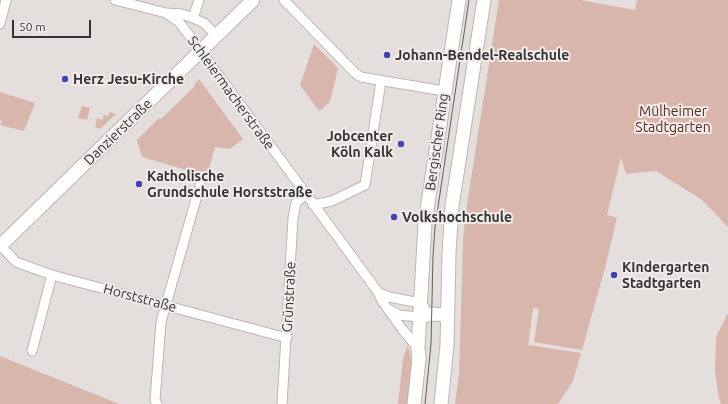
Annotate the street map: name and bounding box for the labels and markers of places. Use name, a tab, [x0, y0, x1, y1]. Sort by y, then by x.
place label: Johann-Bendel-Realschule	[395, 47, 569, 63]
marker: Johann-Bendel-Realschule	[382, 50, 392, 60]
place label: Herz Jesu-Kirche	[73, 71, 184, 87]
marker: Herz Jesu-Kirche	[60, 74, 70, 84]
place label: Jobcenter Köln Kalk	[326, 128, 393, 160]
marker: Jobcenter Köln Kalk	[396, 139, 406, 149]
place label: Katholische Grundschule Horststraße	[147, 168, 313, 200]
marker: Katholische Grundschule Horststraße	[134, 179, 144, 189]
place label: Volkshochschule	[402, 209, 512, 225]
marker: Volkshochschule	[389, 212, 399, 222]
place label: KIndergarten Stadtgarten	[622, 259, 709, 292]
marker: KIndergarten Stadtgarten	[609, 270, 619, 280]

